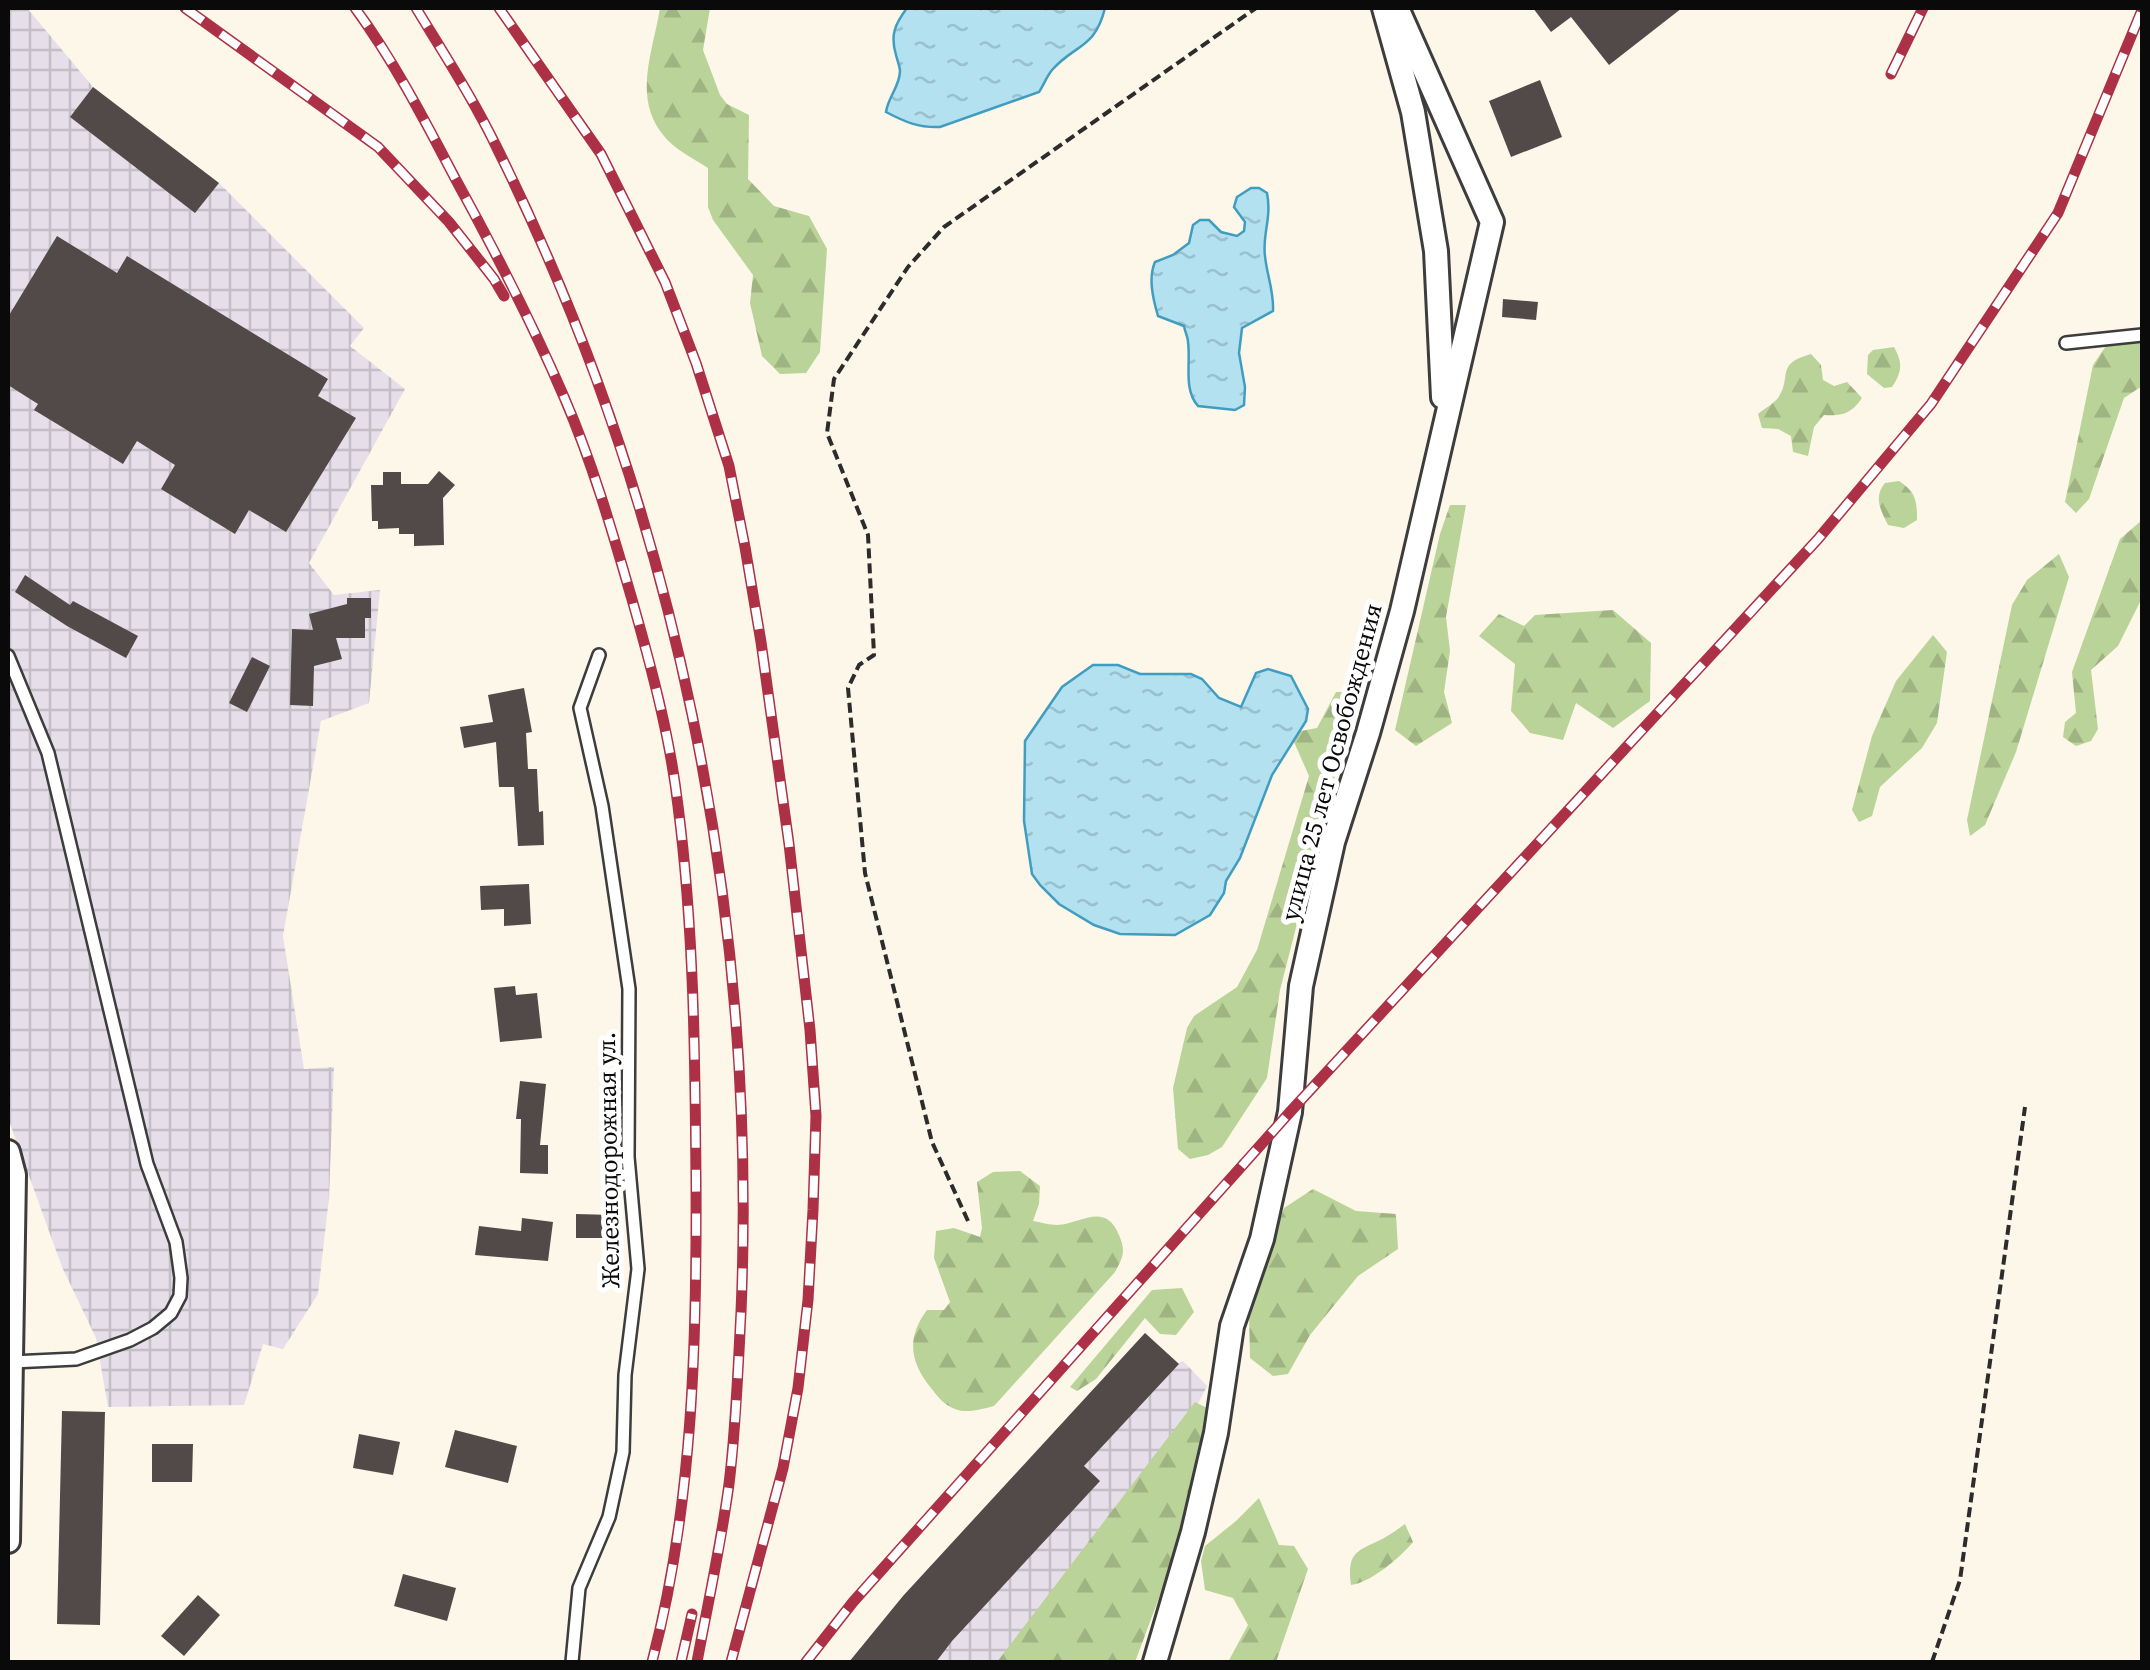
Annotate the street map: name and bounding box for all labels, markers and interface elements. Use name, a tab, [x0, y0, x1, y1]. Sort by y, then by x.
street label: улица 25 лет Освобождения	[1272, 599, 1390, 925]
street label: Железнодорожная ул.	[589, 1031, 627, 1289]

